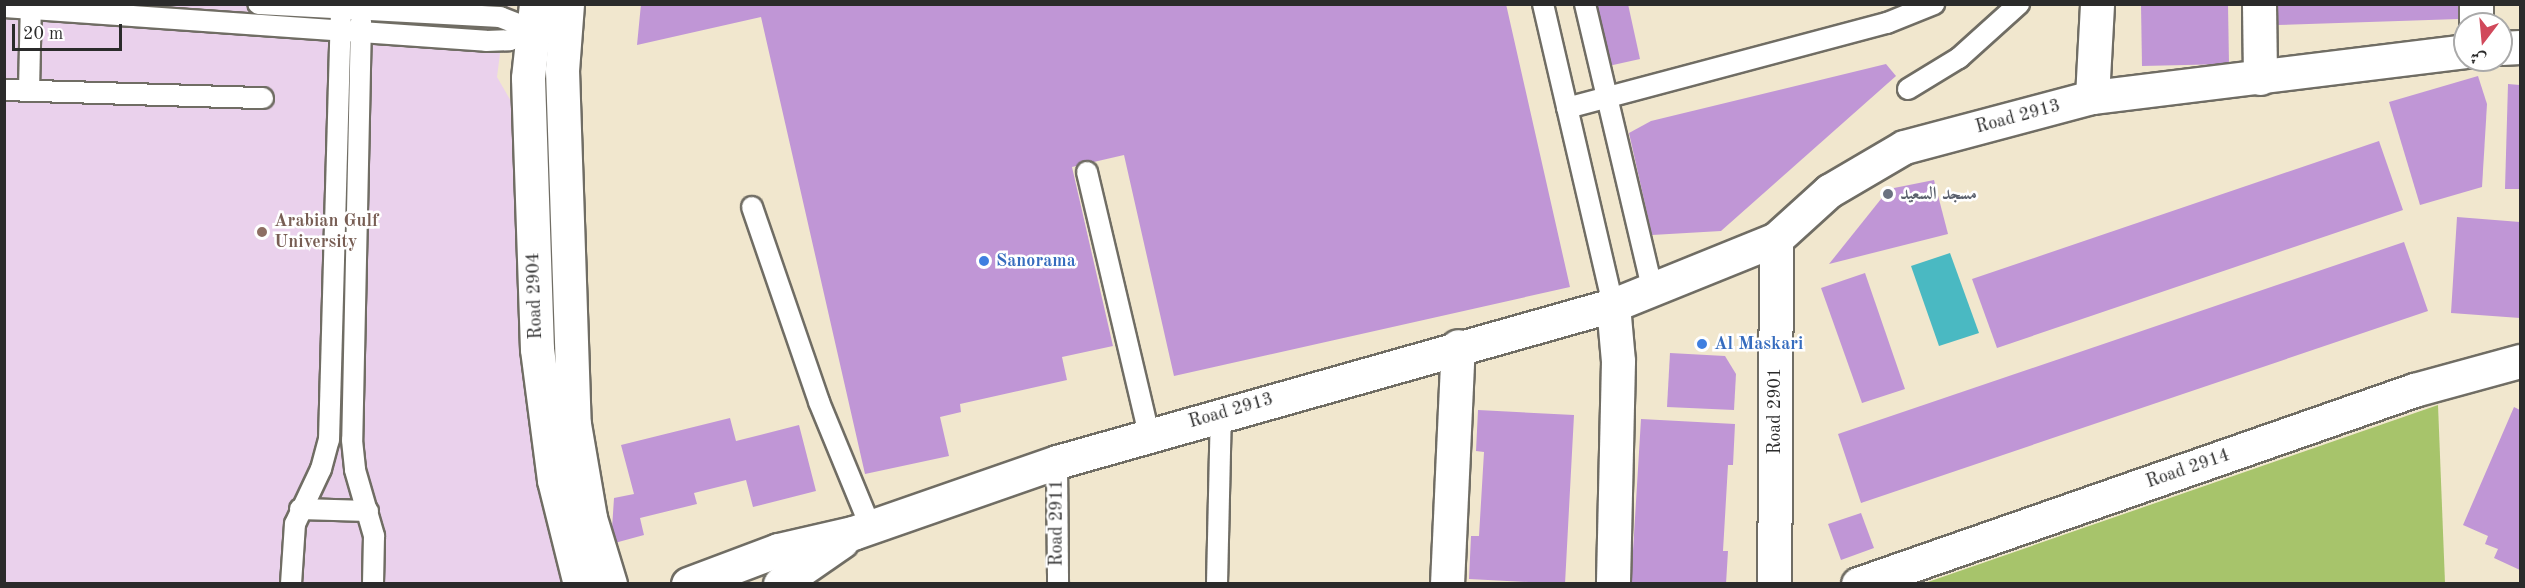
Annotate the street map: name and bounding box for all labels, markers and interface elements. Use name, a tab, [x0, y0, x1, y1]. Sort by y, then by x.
scale bar	[15, 12, 124, 50]
north arrow	[2453, 12, 2513, 72]
text: 20 m	[23, 25, 63, 43]
text: ش	[2469, 48, 2488, 67]
street label: Road 2913	[1973, 95, 2063, 139]
place label: مسجد السعيد	[1900, 183, 1977, 205]
marker: مسجد السعيد	[1881, 187, 1895, 201]
place label: Arabian Gulf University	[274, 211, 378, 254]
marker: Arabian Gulf University	[255, 225, 269, 239]
place label: Sanorama	[996, 250, 1076, 272]
street label: Road 2904	[523, 252, 547, 340]
marker: Sanorama	[977, 254, 991, 268]
place label: Al Maskari	[1714, 333, 1803, 355]
marker: Al Maskari	[1695, 337, 1709, 351]
street label: Road 2901	[1764, 368, 1786, 454]
street label: Road 2913	[1186, 389, 1276, 433]
street label: Road 2914	[2143, 445, 2233, 493]
street label: Road 2911	[1046, 480, 1068, 566]

